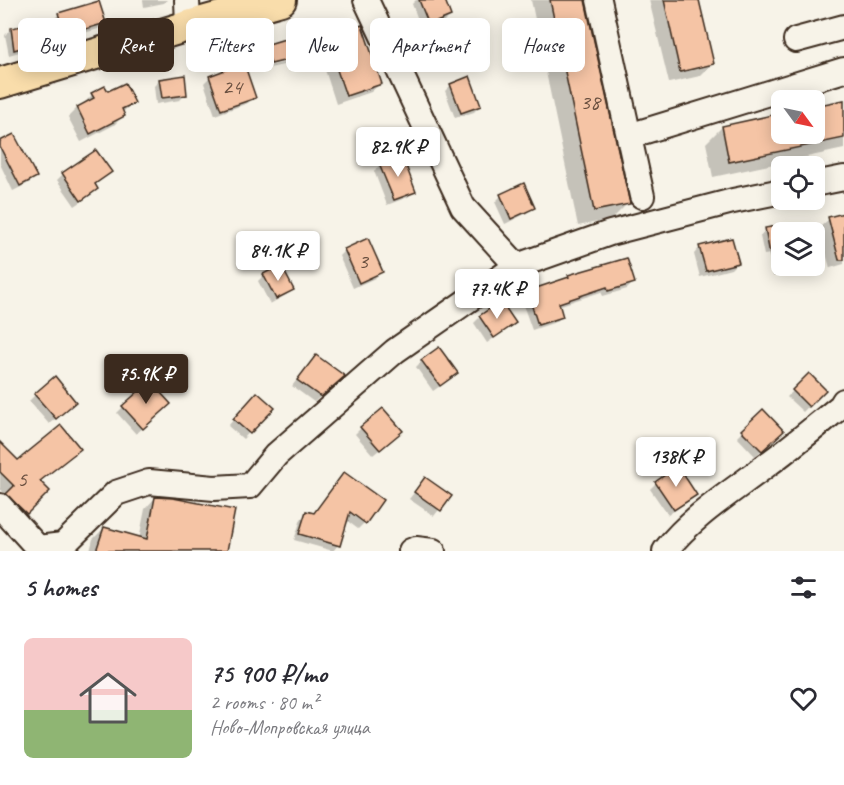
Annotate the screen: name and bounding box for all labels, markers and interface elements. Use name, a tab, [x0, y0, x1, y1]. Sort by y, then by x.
chip: Buy	[18, 18, 86, 72]
chip: Rent	[98, 18, 174, 72]
chip: Filters	[186, 18, 274, 72]
chip: New	[286, 18, 358, 72]
chip: Apartment	[370, 18, 490, 72]
chip: House	[502, 18, 585, 72]
house number: 24	[222, 73, 244, 101]
house number: 38	[580, 88, 602, 116]
north arrow	[771, 90, 825, 144]
map controls	[771, 90, 825, 276]
pin: 82.9K ₽	[343, 127, 453, 178]
text: 82.9K ₽	[370, 134, 426, 159]
button: locate	[771, 156, 825, 210]
button: layers	[771, 222, 825, 276]
pin: 84.1K ₽	[223, 231, 333, 282]
text: 84.1K ₽	[250, 238, 306, 263]
house number: 3	[358, 247, 370, 275]
pin: 77.4K ₽	[442, 269, 552, 320]
text: 77.4K ₽	[469, 276, 525, 301]
pin: 75.9K ₽	[91, 354, 201, 405]
text: 75.9K ₽	[118, 361, 174, 386]
pin: 138K ₽	[627, 437, 725, 488]
text: 138K ₽	[650, 444, 702, 469]
house number: 5	[17, 465, 28, 493]
text: 5 homes	[24, 571, 97, 604]
icon: filters	[787, 571, 820, 604]
text: 75 900 ₽/mo	[210, 657, 327, 690]
icon: home	[72, 662, 144, 734]
icon: heart	[787, 682, 820, 715]
text: 2 rooms · 80 m²	[210, 690, 318, 715]
text: Ново-Мопровская улица	[210, 715, 369, 740]

